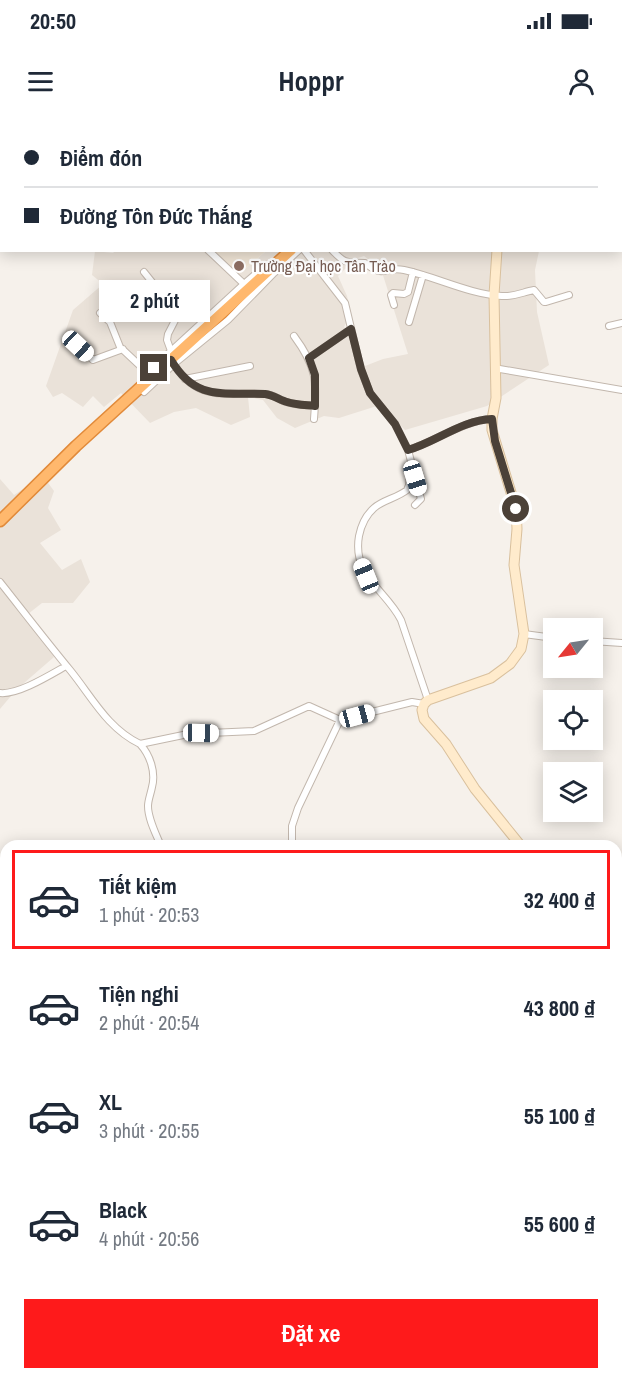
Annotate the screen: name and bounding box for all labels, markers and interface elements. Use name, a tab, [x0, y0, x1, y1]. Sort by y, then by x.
text: 20:50	[30, 6, 76, 36]
text: Hoppr	[278, 63, 344, 99]
icon: menu	[24, 65, 57, 98]
icon: person	[565, 65, 598, 98]
text: Điểm đón	[60, 143, 142, 173]
text: Đường Tôn Đức Thắng	[60, 201, 252, 231]
place label: Trường Đại học Tân Trào	[251, 255, 396, 277]
marker: Trường Đại học Tân Trào	[232, 259, 246, 273]
callout: 2 phút	[98, 281, 210, 323]
text: 2 phút	[130, 287, 179, 314]
car	[59, 327, 97, 365]
route end	[140, 354, 167, 381]
car	[401, 458, 429, 498]
route start	[502, 495, 529, 522]
car	[351, 556, 381, 596]
north arrow	[543, 618, 603, 678]
map controls	[543, 618, 603, 822]
button: locate	[543, 690, 603, 750]
car	[337, 703, 377, 729]
car	[183, 724, 219, 742]
button: layers	[543, 762, 603, 822]
text: Tiết kiệm	[99, 871, 177, 901]
icon: car	[27, 873, 81, 927]
text: 32 400 ₫	[524, 885, 595, 915]
text: 1 phút · 20:53	[99, 901, 199, 928]
text: Tiện nghi	[99, 979, 179, 1009]
icon: car	[27, 981, 81, 1035]
text: 43 800 ₫	[524, 993, 595, 1023]
text: 2 phút · 20:54	[99, 1009, 199, 1036]
text: XL	[99, 1087, 122, 1117]
icon: car	[27, 1089, 81, 1143]
text: 55 100 ₫	[524, 1101, 595, 1131]
text: 3 phút · 20:55	[99, 1117, 199, 1144]
text: Black	[99, 1195, 147, 1225]
icon: car	[27, 1197, 81, 1251]
text: 55 600 ₫	[524, 1209, 595, 1239]
text: 4 phút · 20:56	[99, 1225, 199, 1252]
button: Đặt xe	[24, 1299, 598, 1368]

